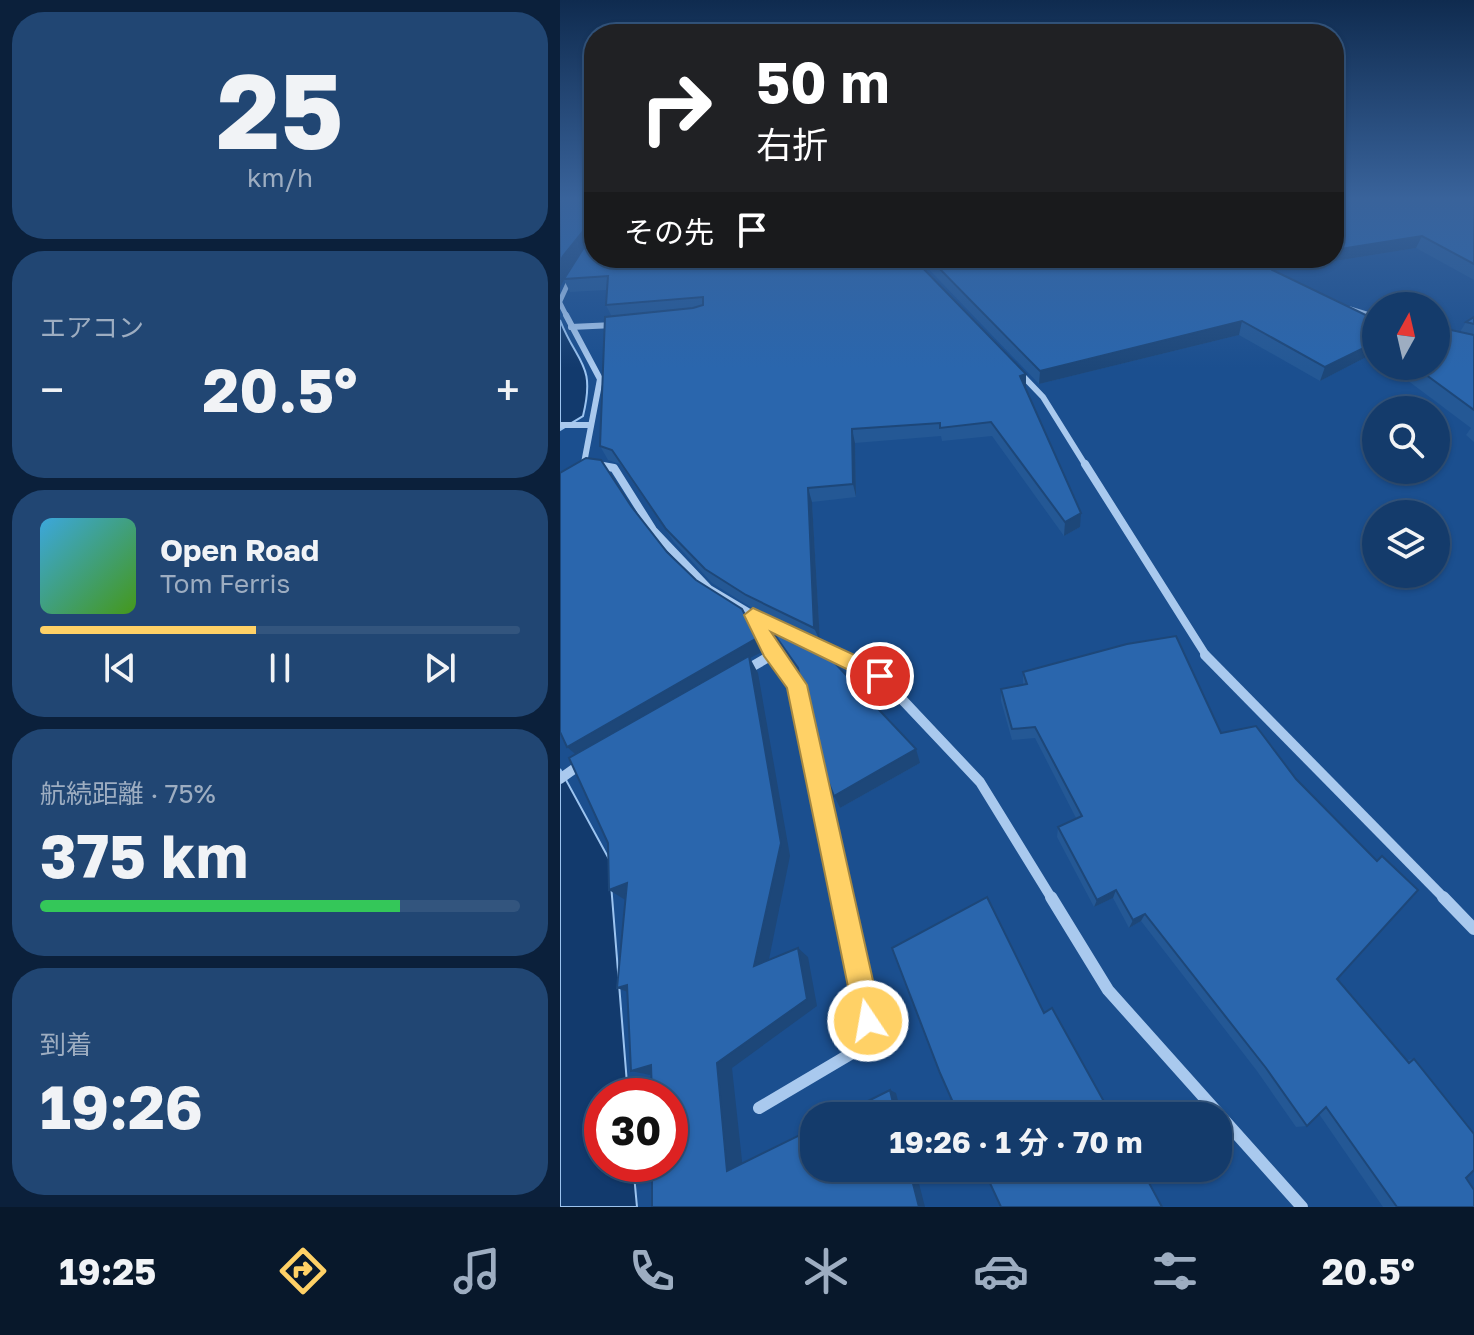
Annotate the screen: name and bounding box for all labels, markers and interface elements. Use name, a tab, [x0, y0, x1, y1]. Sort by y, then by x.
text: 25	[217, 47, 343, 172]
text: 50 m	[756, 48, 890, 115]
icon: right	[624, 56, 728, 160]
text: 右折	[756, 123, 828, 166]
text: km/h	[247, 162, 313, 193]
icon: arrive	[730, 208, 774, 252]
text: その先	[624, 214, 714, 250]
north arrow	[1362, 292, 1450, 380]
map controls	[1362, 292, 1450, 588]
text: エアコン	[40, 312, 144, 343]
text: 20.5°	[203, 353, 357, 425]
text: −	[40, 363, 64, 416]
text: +	[496, 363, 520, 416]
button: search	[1362, 396, 1450, 484]
button: layers	[1362, 500, 1450, 588]
text: Open Road	[160, 532, 319, 568]
text: Tom Ferris	[160, 568, 290, 599]
pin	[846, 642, 914, 710]
icon: previous	[98, 646, 142, 690]
icon: pause	[258, 646, 302, 690]
icon: next	[418, 646, 462, 690]
icon: arrive	[858, 654, 902, 698]
text: 航続距離 · 75%	[40, 778, 216, 809]
text: 375 km	[40, 819, 248, 891]
position arrow	[826, 979, 910, 1063]
text: 到着	[40, 1029, 92, 1060]
text: 19:26	[40, 1070, 203, 1142]
speed limit sign: 30	[584, 1078, 688, 1182]
text: 19:26 · 1 分 · 70 m	[889, 1124, 1143, 1160]
icon: directions	[275, 1243, 331, 1299]
icon: music	[449, 1243, 505, 1299]
icon: phone	[624, 1243, 680, 1299]
icon: climate	[798, 1243, 854, 1299]
icon: car	[973, 1243, 1029, 1299]
icon: filters	[1147, 1243, 1203, 1299]
text: 19:25	[59, 1250, 156, 1293]
text: 20.5°	[1322, 1250, 1415, 1293]

